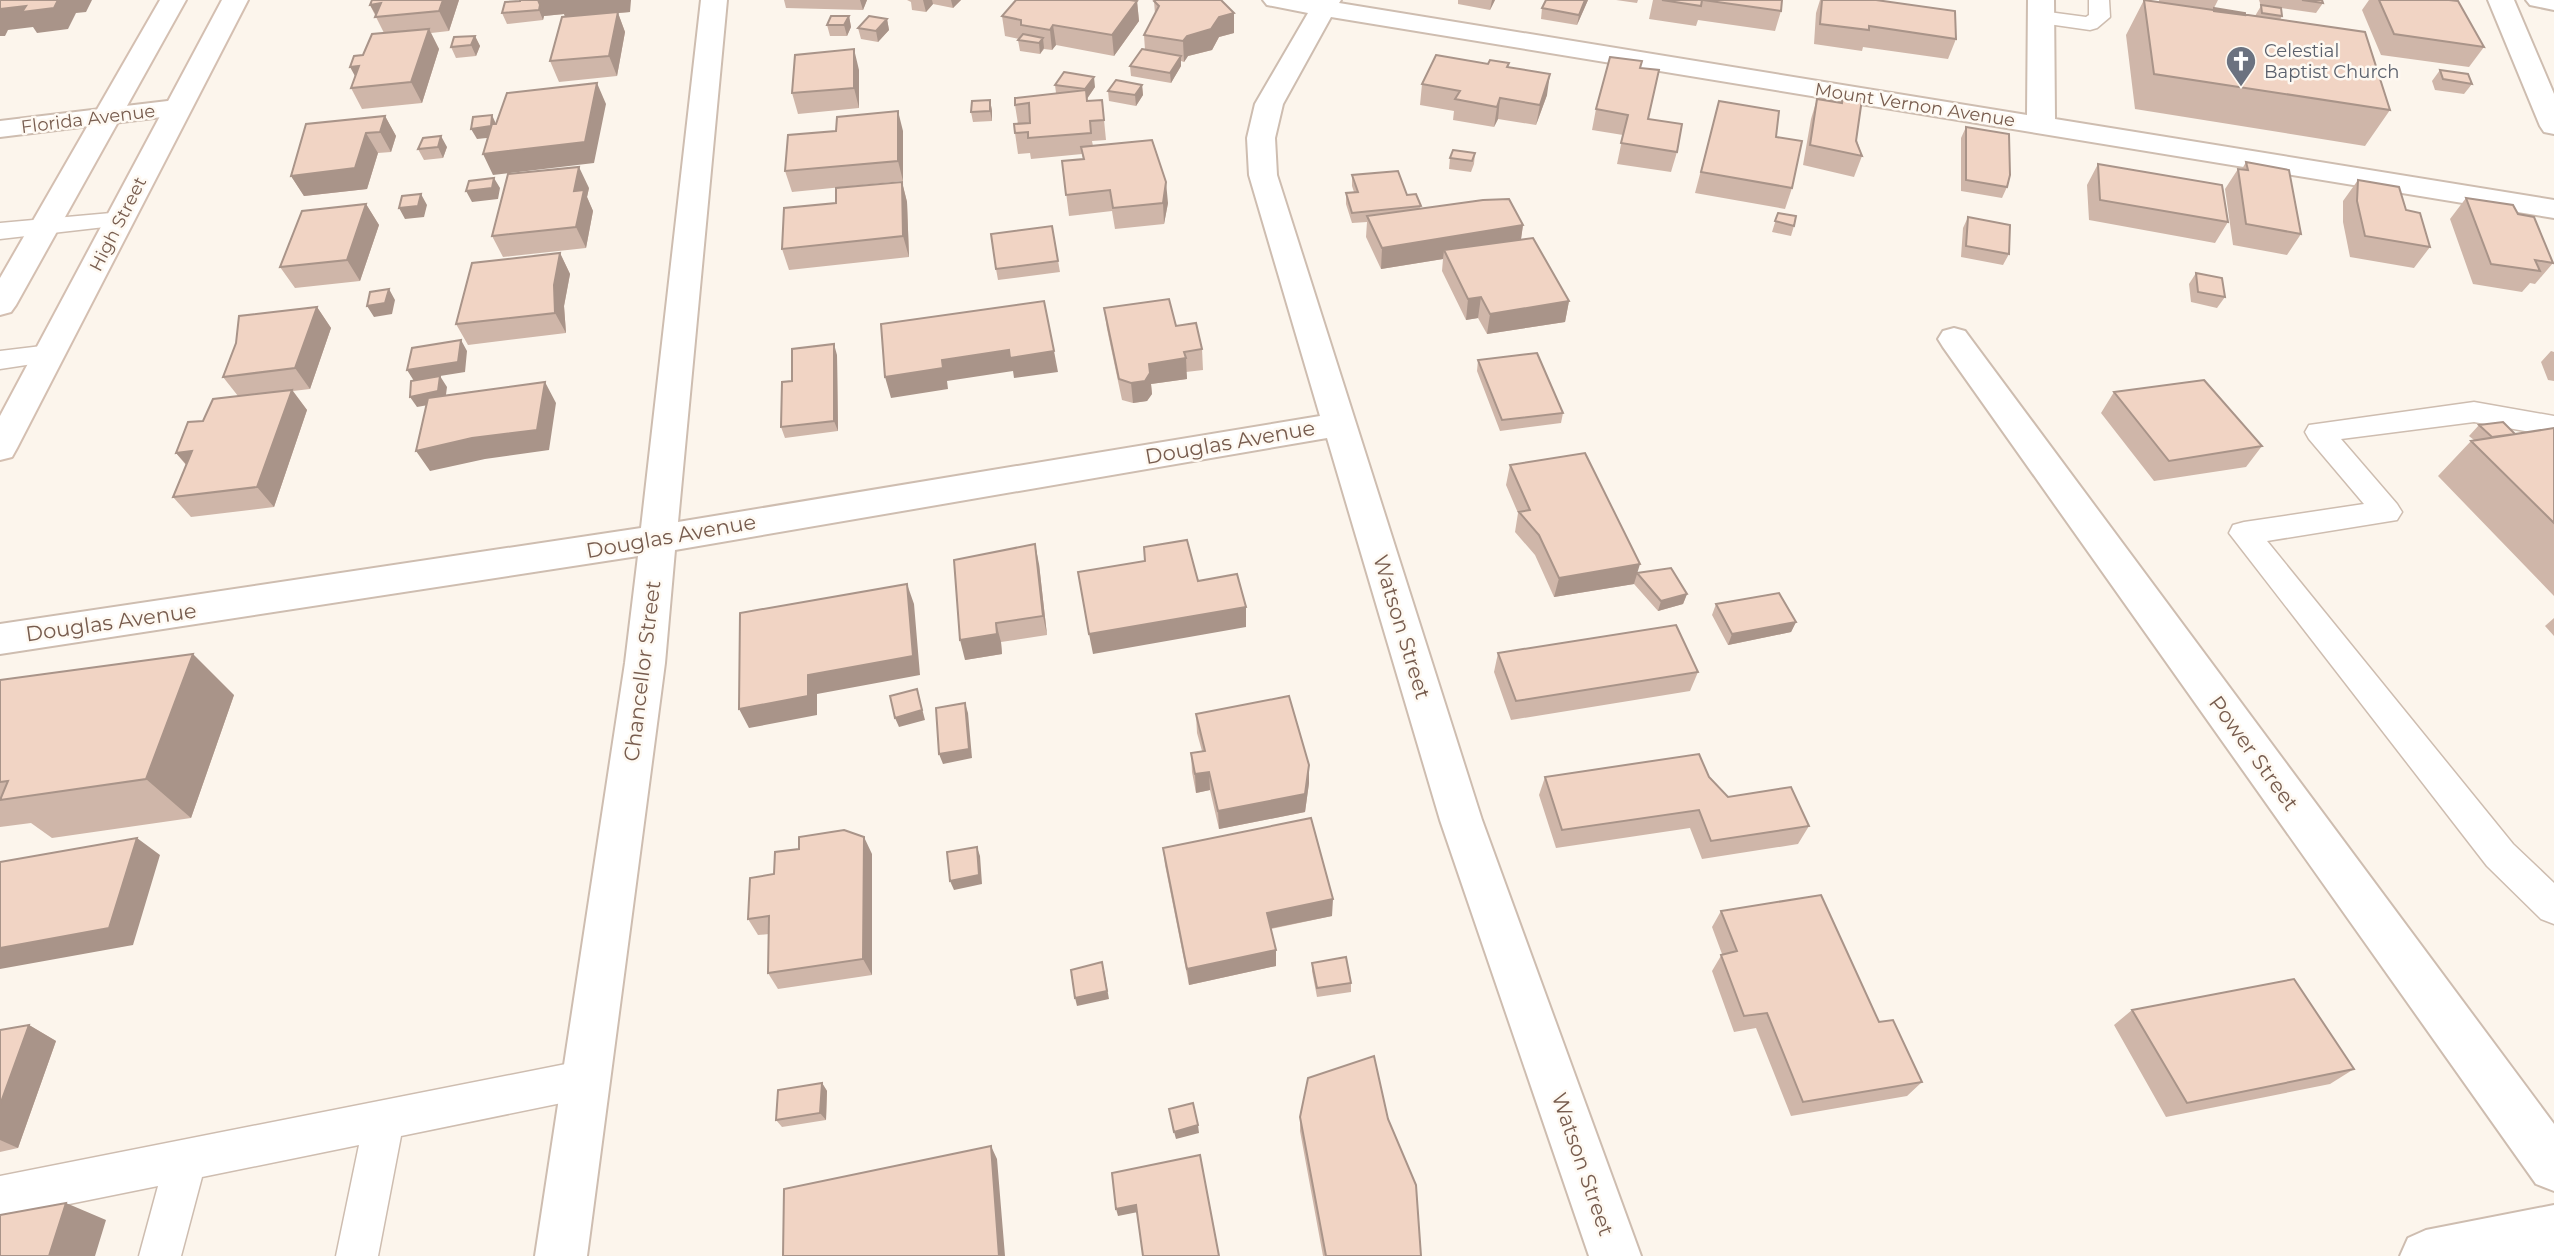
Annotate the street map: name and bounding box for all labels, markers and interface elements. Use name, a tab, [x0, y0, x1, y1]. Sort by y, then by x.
place label: Celestial Baptist Church	[2264, 40, 2400, 83]
church icon: Celestial Baptist Church	[2224, 44, 2258, 88]
street label: Mount Vernon Avenue	[1813, 78, 2017, 132]
street label: Florida Avenue	[20, 100, 156, 138]
street label: High Street	[85, 173, 151, 275]
street label: Douglas Avenue	[1143, 415, 1317, 469]
street label: Douglas Avenue	[584, 509, 758, 563]
street label: Watson Street	[1368, 552, 1436, 702]
street label: Chancellor Street	[619, 579, 665, 763]
street label: Douglas Avenue	[24, 598, 198, 646]
street label: Power Street	[2204, 691, 2304, 815]
street label: Watson Street	[1547, 1089, 1619, 1239]

